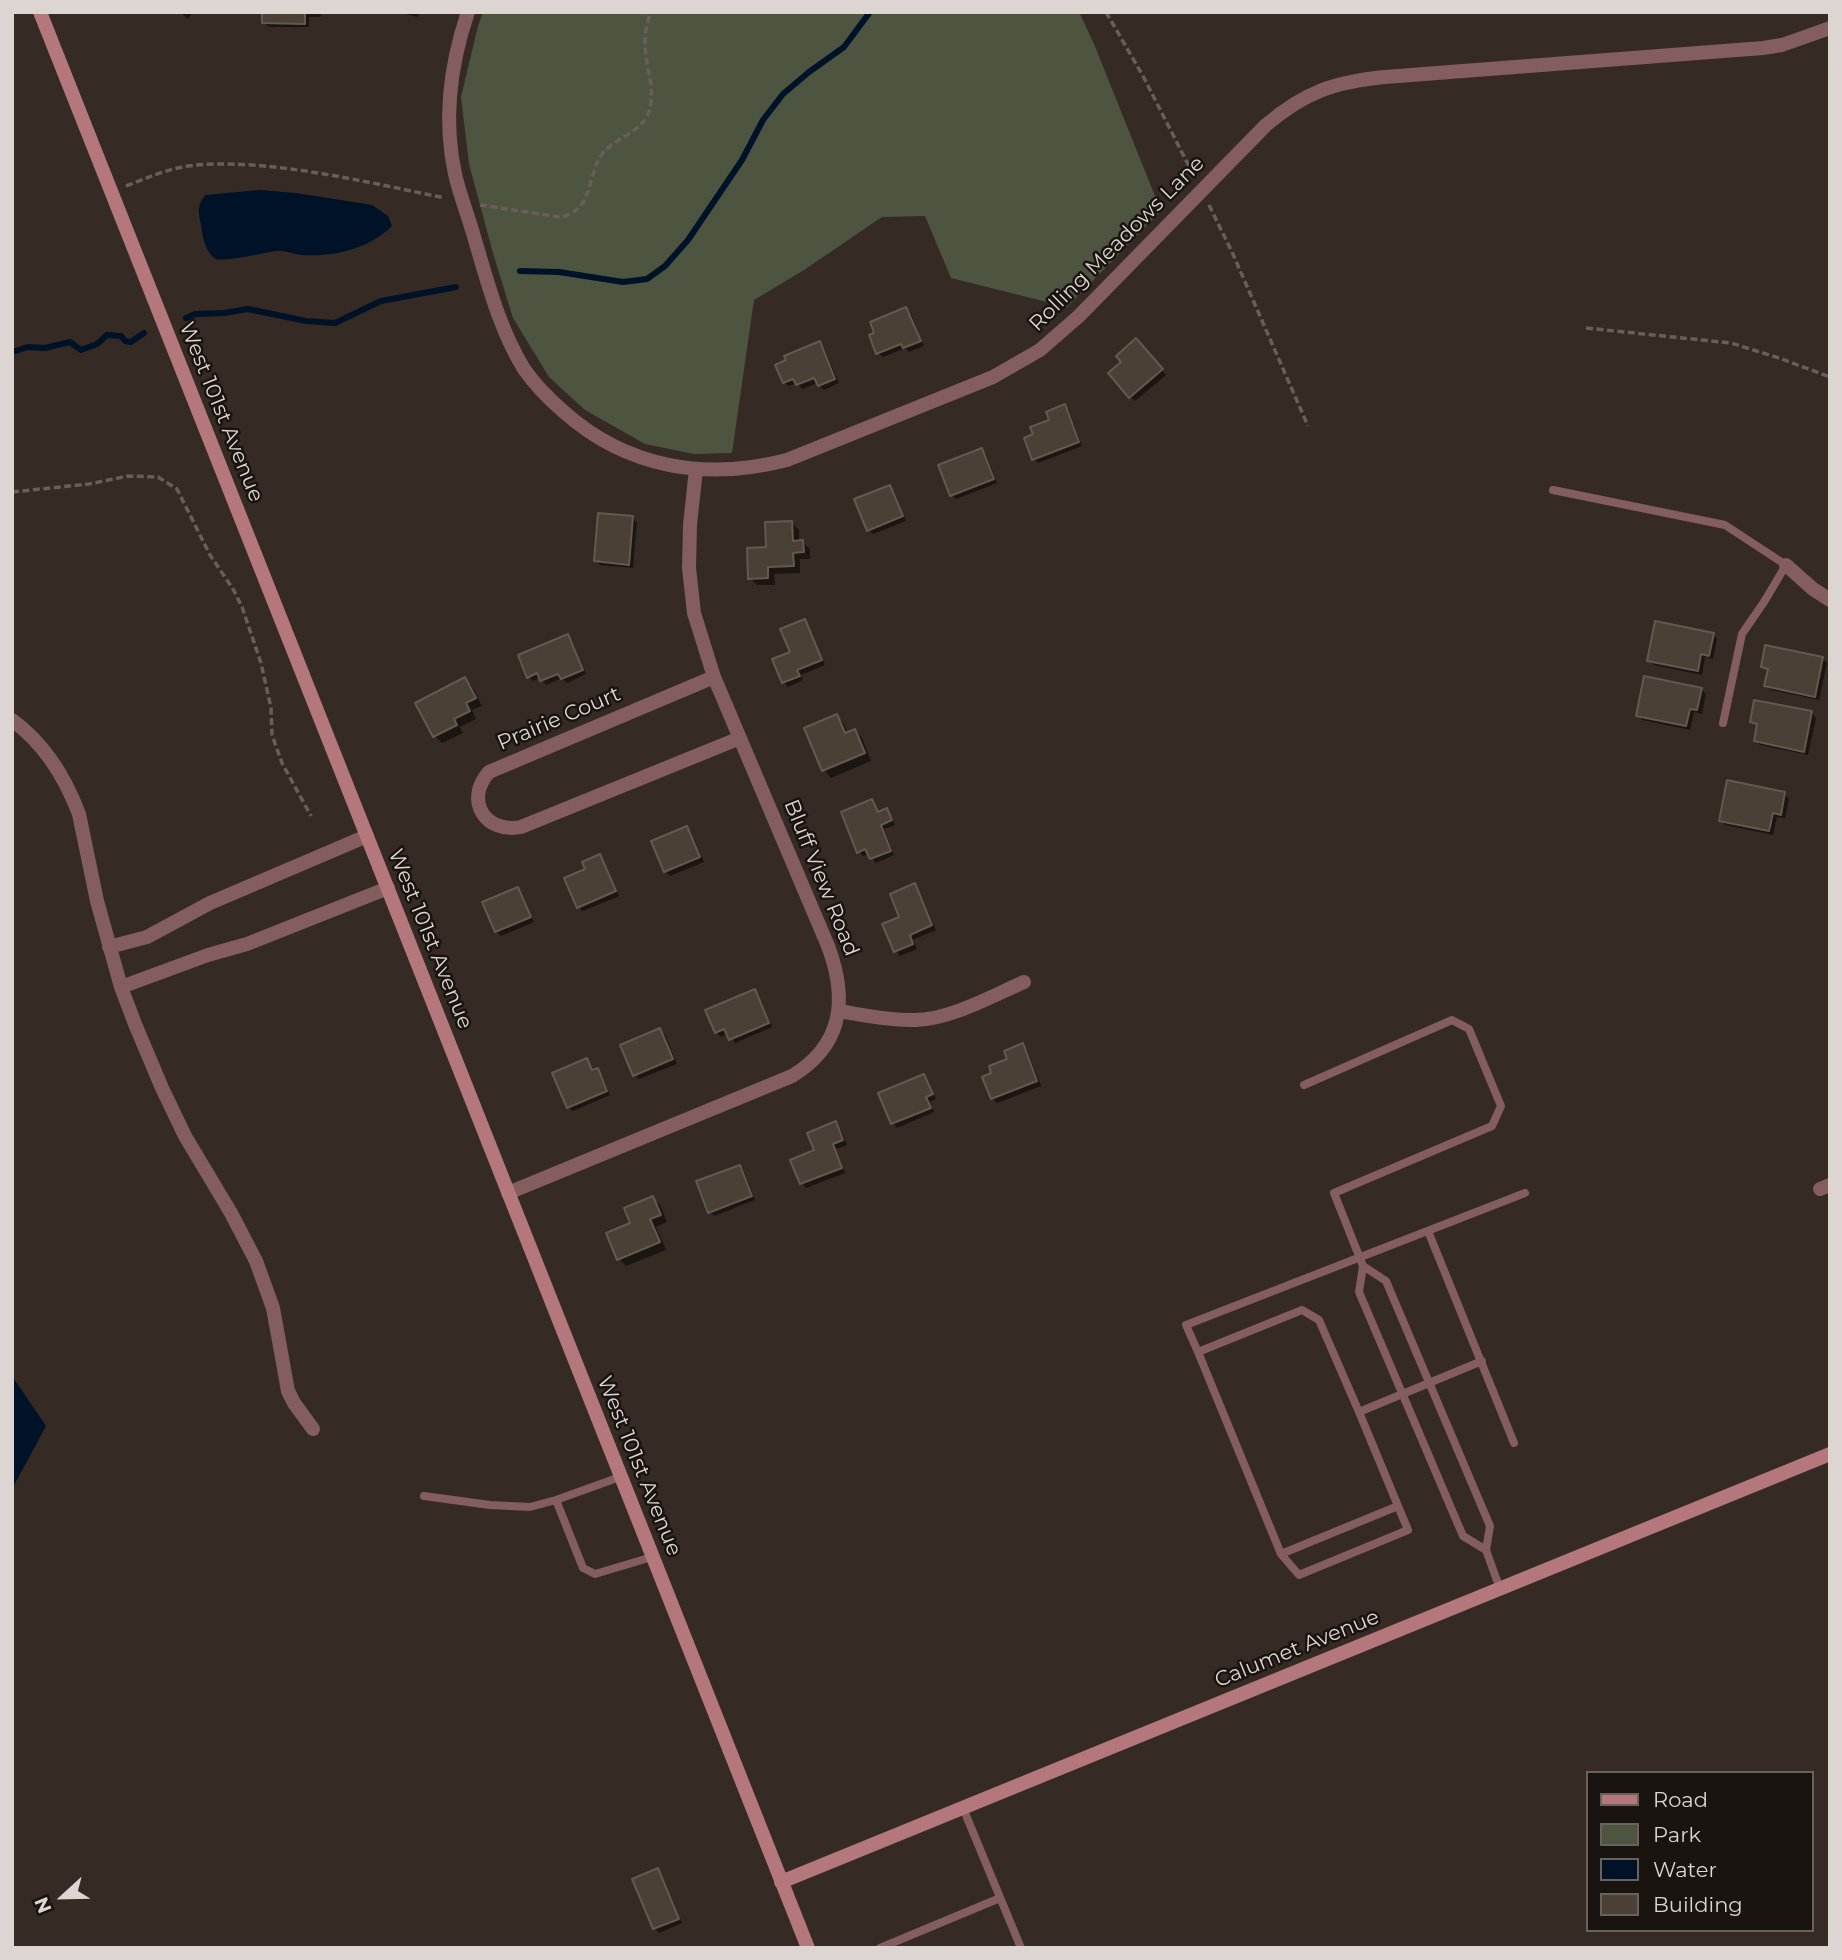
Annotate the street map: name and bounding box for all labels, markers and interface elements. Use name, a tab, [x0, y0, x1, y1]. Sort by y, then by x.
street label: Rolling Meadows Lane	[1024, 151, 1210, 337]
street label: West 101st Avenue	[173, 318, 269, 506]
street label: Prairie Court	[494, 682, 624, 756]
street label: Bluff View Road	[778, 796, 864, 960]
street label: West 101st Avenue	[382, 845, 478, 1033]
street label: West 101st Avenue	[591, 1372, 687, 1560]
street label: Calumet Avenue	[1211, 1605, 1383, 1693]
legend	[1587, 1771, 1814, 1932]
text: Road	[1653, 1787, 1708, 1812]
text: Park	[1653, 1822, 1701, 1847]
text: Water	[1653, 1857, 1717, 1882]
north arrow	[28, 1862, 98, 1932]
text: Building	[1653, 1892, 1743, 1917]
text: N	[30, 1894, 57, 1916]

